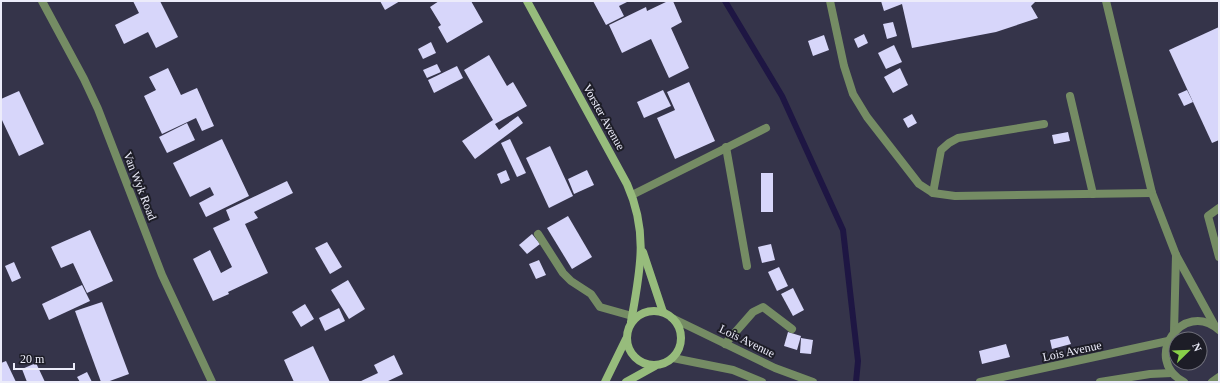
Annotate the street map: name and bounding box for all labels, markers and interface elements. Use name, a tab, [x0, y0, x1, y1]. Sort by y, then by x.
street label: Vorster Avenue	[580, 82, 628, 152]
street label: Van Wyk Road	[120, 150, 160, 222]
street label: Lois Avenue	[717, 322, 777, 360]
north arrow	[1168, 331, 1208, 371]
street label: Lois Avenue	[1041, 338, 1103, 364]
text: N	[1190, 341, 1204, 353]
scale bar	[14, 345, 74, 371]
text: 20 m	[20, 352, 45, 366]

